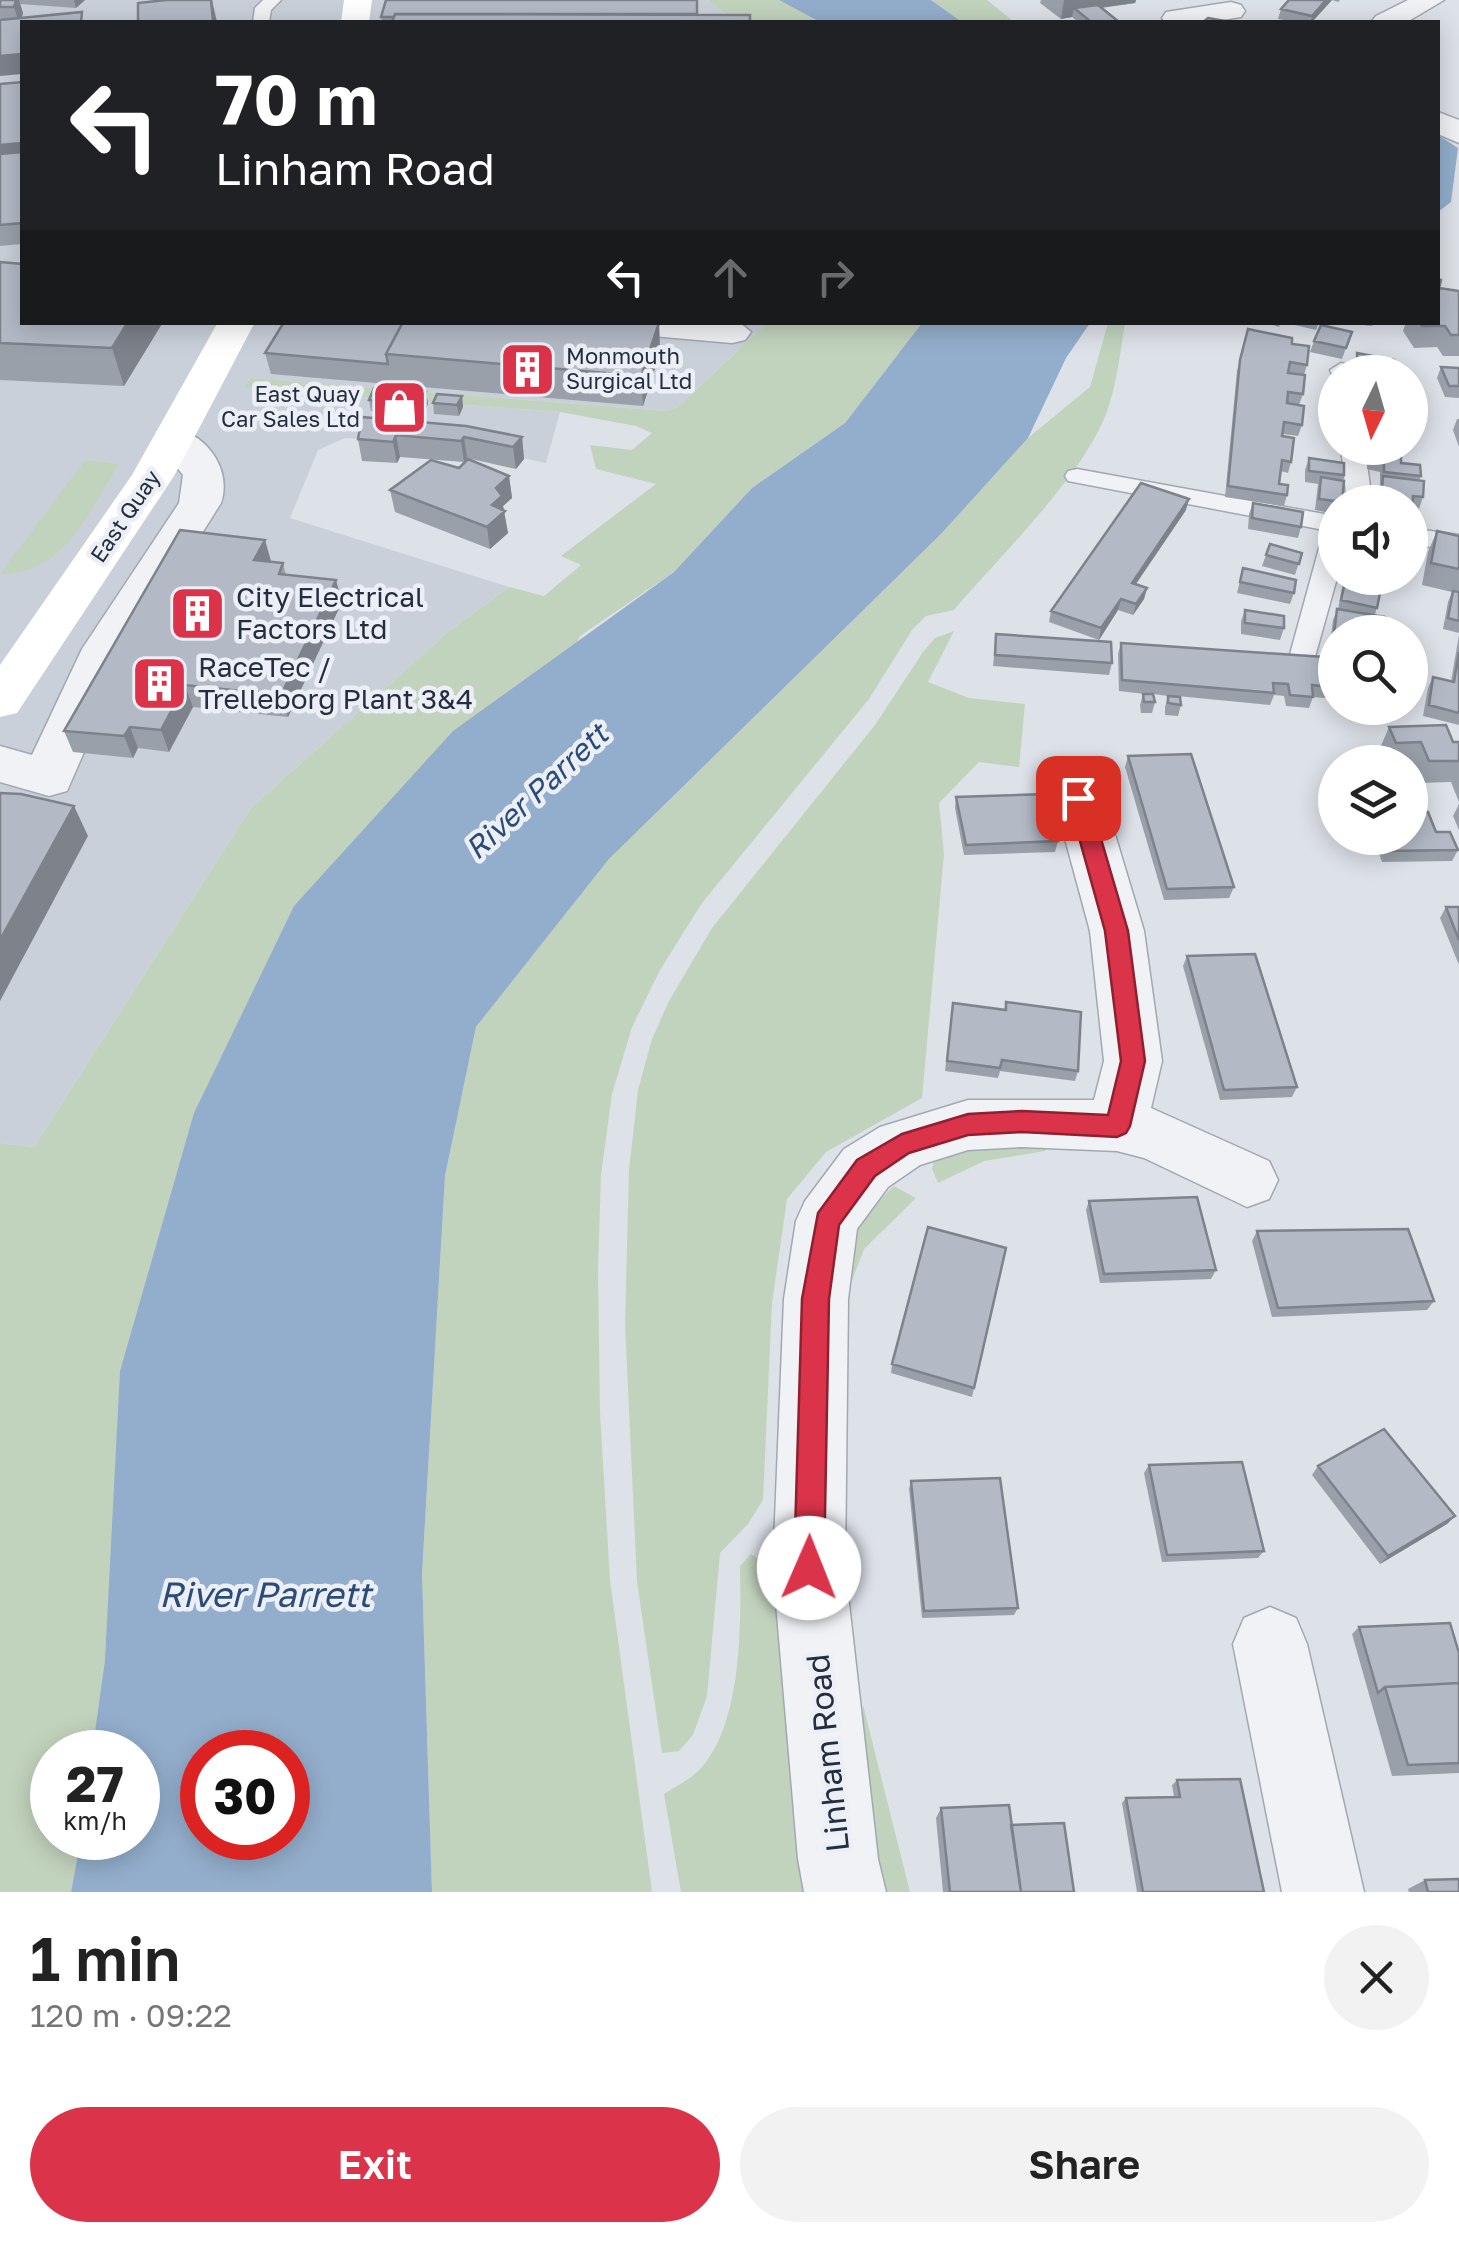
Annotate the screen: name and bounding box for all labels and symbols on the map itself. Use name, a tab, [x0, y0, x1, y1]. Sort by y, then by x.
building icon: Monmouth Surgical Ltd	[497, 339, 557, 399]
place label: Monmouth Surgical Ltd	[566, 342, 692, 394]
north arrow	[1318, 355, 1428, 465]
shop icon: East Quay Car Sales Ltd	[369, 377, 429, 437]
place label: East Quay Car Sales Ltd	[221, 380, 360, 432]
street label: East Quay	[84, 464, 165, 567]
place label: City Electrical Factors Ltd	[236, 580, 424, 645]
building icon: City Electrical Factors Ltd	[167, 583, 227, 643]
place label: RaceTec / Trelleborg Plant 3&4	[198, 650, 473, 715]
building icon: RaceTec / Trelleborg Plant 3&4	[129, 653, 189, 713]
water label: River Parrett	[458, 714, 617, 866]
pin	[1036, 756, 1121, 841]
position arrow	[757, 1516, 861, 1620]
water label: River Parrett	[159, 1573, 374, 1615]
street label: Linham Road	[798, 1652, 856, 1854]
speed limit sign: 30	[180, 1730, 310, 1860]

